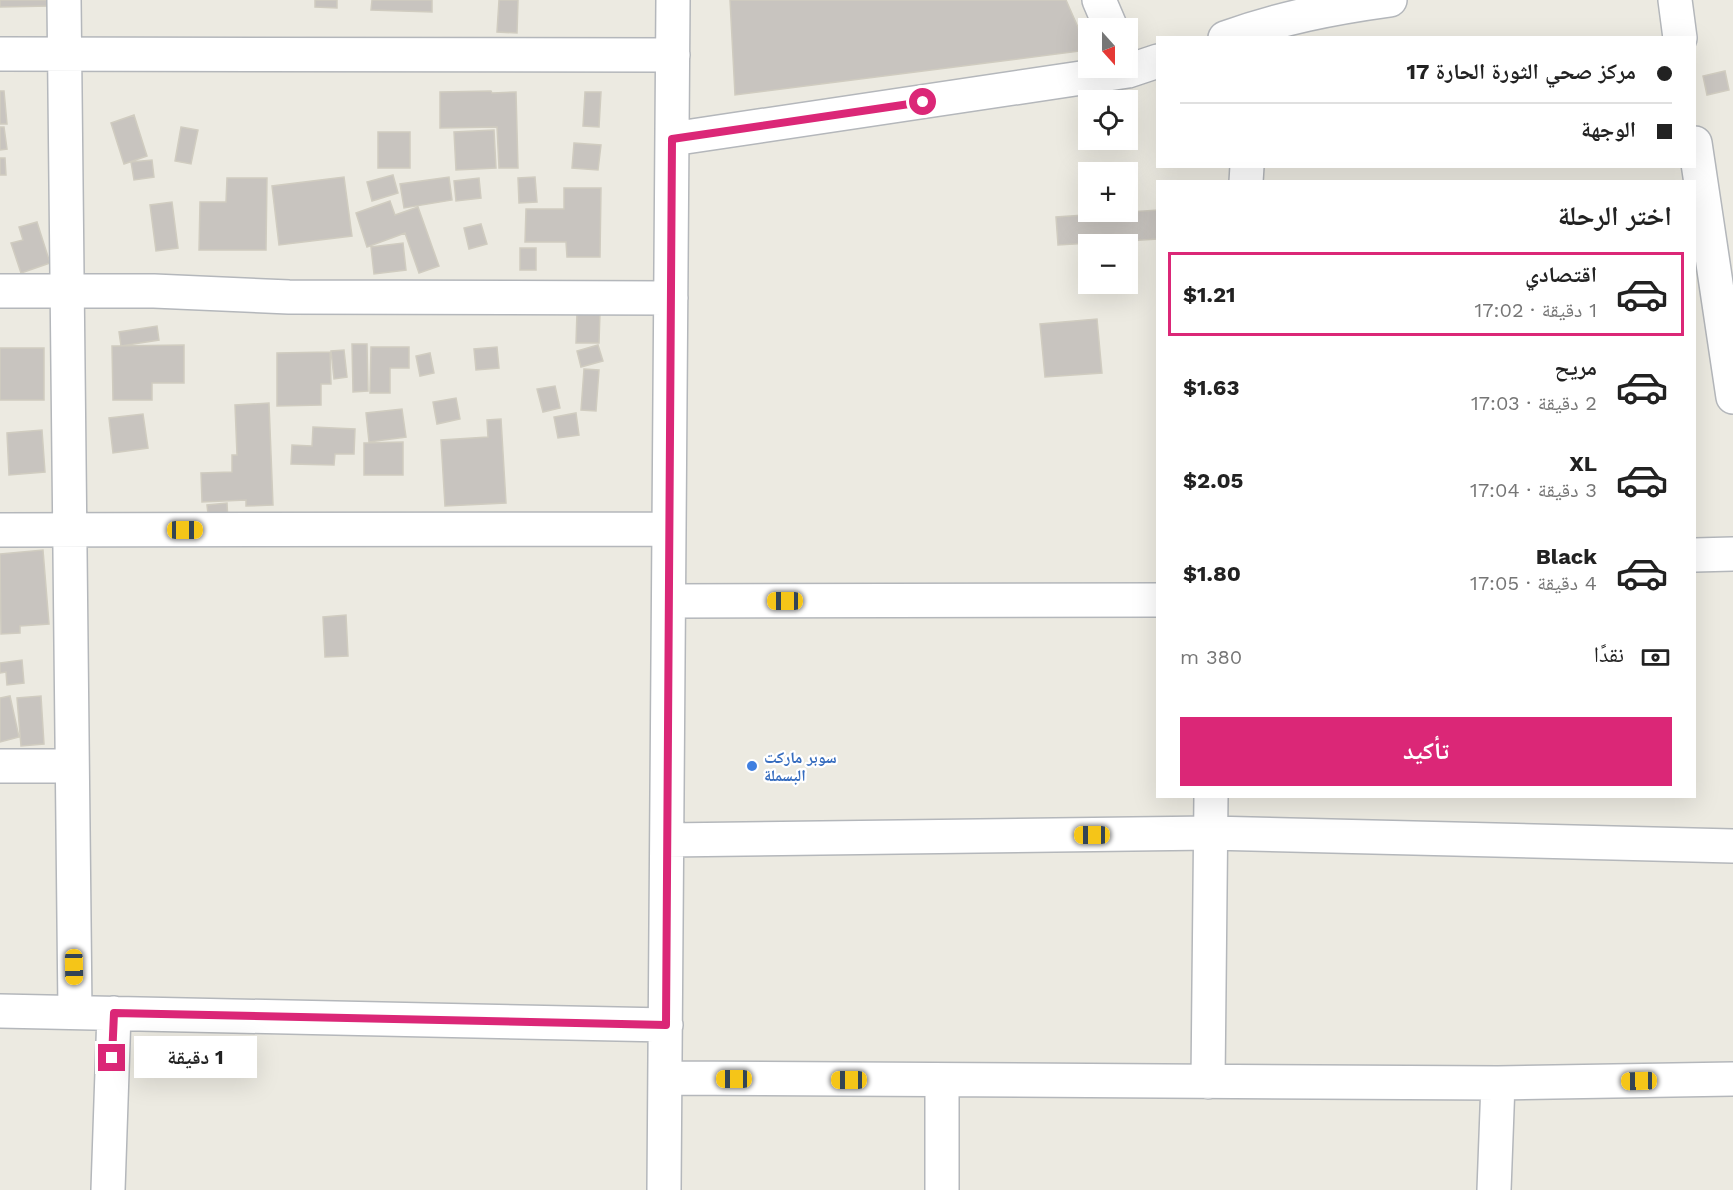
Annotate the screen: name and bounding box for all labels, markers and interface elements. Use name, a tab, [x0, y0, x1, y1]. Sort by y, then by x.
north arrow	[1078, 18, 1138, 78]
map controls	[1078, 18, 1138, 294]
text: مركز صحي الثورة الحارة 17	[1407, 59, 1636, 84]
route start	[909, 88, 936, 115]
button: locate	[1078, 90, 1138, 150]
text: الوجهة	[1581, 117, 1636, 142]
button: +	[1078, 162, 1138, 222]
text: اختر الرحلة	[1558, 200, 1672, 232]
button: −	[1078, 234, 1138, 294]
text: اقتصادي	[1525, 262, 1597, 287]
icon: car	[1615, 267, 1669, 321]
text: $1.21	[1183, 282, 1236, 307]
text: 1 دقيقة · 17:02	[1475, 298, 1597, 322]
text: مريح	[1554, 355, 1597, 380]
icon: car	[1615, 360, 1669, 414]
text: $1.63	[1183, 375, 1239, 400]
text: 2 دقيقة · 17:03	[1471, 391, 1597, 415]
text: XL	[1569, 451, 1597, 476]
icon: car	[1615, 453, 1669, 507]
text: $2.05	[1183, 468, 1243, 493]
text: 3 دقيقة · 17:04	[1470, 478, 1597, 502]
car	[167, 521, 203, 539]
text: Black	[1536, 544, 1597, 569]
icon: car	[1615, 546, 1669, 600]
text: $1.80	[1183, 561, 1241, 586]
text: 4 دقيقة · 17:05	[1470, 571, 1597, 595]
car	[767, 592, 803, 610]
icon: cash	[1639, 641, 1672, 674]
text: نقدًا	[1594, 642, 1624, 667]
text: 380 m	[1180, 645, 1242, 669]
button: تأكيد	[1180, 717, 1672, 786]
place label: سوبر ماركت البسملة	[764, 748, 837, 785]
marker: سوبر ماركت البسملة	[745, 759, 759, 773]
car	[1074, 826, 1110, 844]
car	[65, 949, 83, 985]
callout: 1 دقيقة	[133, 1037, 256, 1079]
route end	[98, 1044, 125, 1071]
text: 1 دقيقة	[167, 1045, 224, 1069]
car	[716, 1070, 752, 1088]
car	[831, 1071, 867, 1089]
car	[1621, 1072, 1657, 1090]

